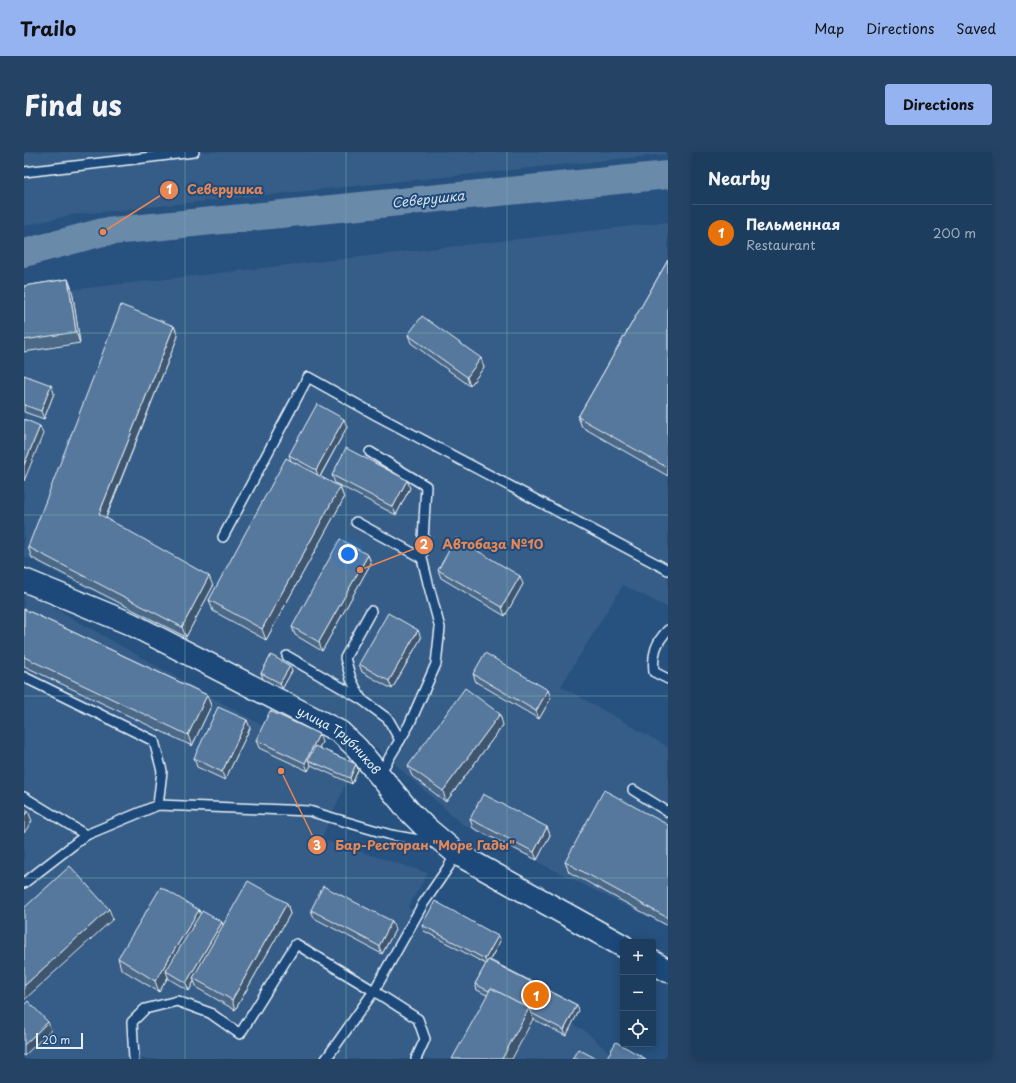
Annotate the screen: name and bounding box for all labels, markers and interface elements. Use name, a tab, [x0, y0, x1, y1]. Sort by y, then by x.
text: Trailo	[20, 14, 76, 42]
text: Map	[814, 18, 844, 39]
text: Directions	[866, 18, 934, 39]
text: Saved	[956, 18, 996, 39]
text: Find us	[24, 83, 122, 126]
button: Directions	[885, 84, 992, 125]
text: Nearby	[708, 165, 770, 191]
callout: Северушка	[159, 177, 271, 202]
text: Северушка	[187, 179, 263, 198]
text: 1	[166, 180, 172, 198]
water label: Северушка	[391, 185, 466, 212]
text: Пельменная	[746, 212, 840, 235]
text: 1	[718, 223, 724, 242]
text: 200 m	[933, 223, 976, 242]
text: Restaurant	[746, 235, 816, 254]
callout: Автобаза №10	[414, 532, 552, 557]
text: Автобаза №10	[443, 534, 544, 553]
text: 2	[420, 535, 429, 553]
your location	[338, 544, 358, 564]
street label: улица Трубников	[294, 701, 385, 778]
callout: Бар-Ресторан "Море Гады"	[307, 833, 524, 858]
text: Бар-Ресторан "Море Гады"	[335, 835, 515, 854]
text: 3	[313, 836, 321, 854]
map controls	[620, 939, 656, 1047]
button: +	[620, 939, 656, 975]
button: −	[620, 975, 656, 1011]
pin: 1	[523, 980, 549, 1010]
button: locate	[620, 1011, 656, 1047]
scale bar	[36, 1031, 83, 1050]
text: 20 m	[42, 1031, 70, 1048]

